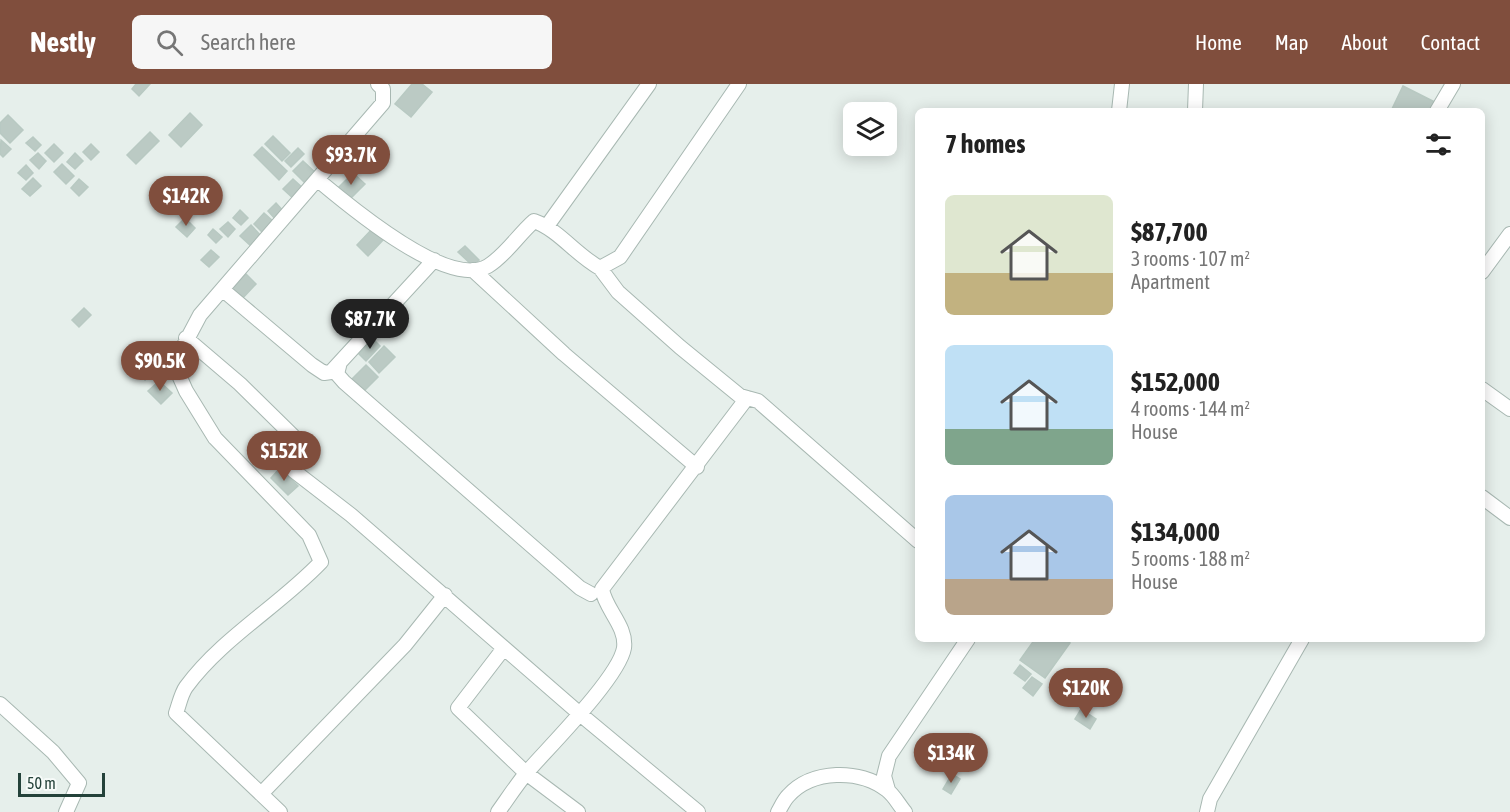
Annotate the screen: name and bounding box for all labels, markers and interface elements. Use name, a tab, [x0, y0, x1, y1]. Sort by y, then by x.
search box	[132, 15, 552, 69]
text: Nestly	[30, 26, 96, 58]
icon: search	[153, 26, 186, 59]
text: Search here	[201, 29, 296, 55]
text: Home	[1195, 30, 1242, 54]
text: Map	[1275, 30, 1309, 54]
text: About	[1342, 30, 1388, 54]
text: Contact	[1421, 30, 1480, 54]
map controls	[843, 102, 897, 156]
button: layers	[843, 102, 897, 156]
icon: filters	[1422, 128, 1455, 161]
text: 7 homes	[945, 129, 1025, 159]
pin: $93.7K	[302, 135, 400, 186]
text: $93.7K	[326, 143, 376, 166]
pin: $142K	[144, 176, 228, 227]
text: $142K	[163, 184, 209, 207]
text: $87,700	[1131, 217, 1208, 247]
icon: home	[993, 219, 1065, 291]
text: 3 rooms · 107 m²	[1131, 247, 1250, 270]
text: Apartment	[1131, 270, 1210, 293]
pin: $87.7K	[321, 299, 419, 350]
text: $87.7K	[345, 307, 395, 330]
pin: $90.5K	[111, 341, 209, 392]
text: $90.5K	[135, 349, 185, 372]
text: $152,000	[1131, 367, 1220, 397]
icon: home	[993, 369, 1065, 441]
text: 4 rooms · 144 m²	[1131, 397, 1250, 420]
text: House	[1131, 420, 1178, 443]
pin: $152K	[242, 431, 326, 482]
text: $152K	[261, 439, 307, 462]
text: $134,000	[1131, 517, 1220, 547]
icon: home	[993, 519, 1065, 591]
text: 5 rooms · 188 m²	[1131, 547, 1250, 570]
text: House	[1131, 570, 1178, 593]
pin: $120K	[1044, 668, 1128, 719]
text: $120K	[1063, 676, 1109, 699]
pin: $134K	[909, 733, 993, 784]
text: $134K	[928, 741, 974, 764]
scale bar	[18, 770, 105, 798]
text: 50 m	[27, 774, 56, 792]

